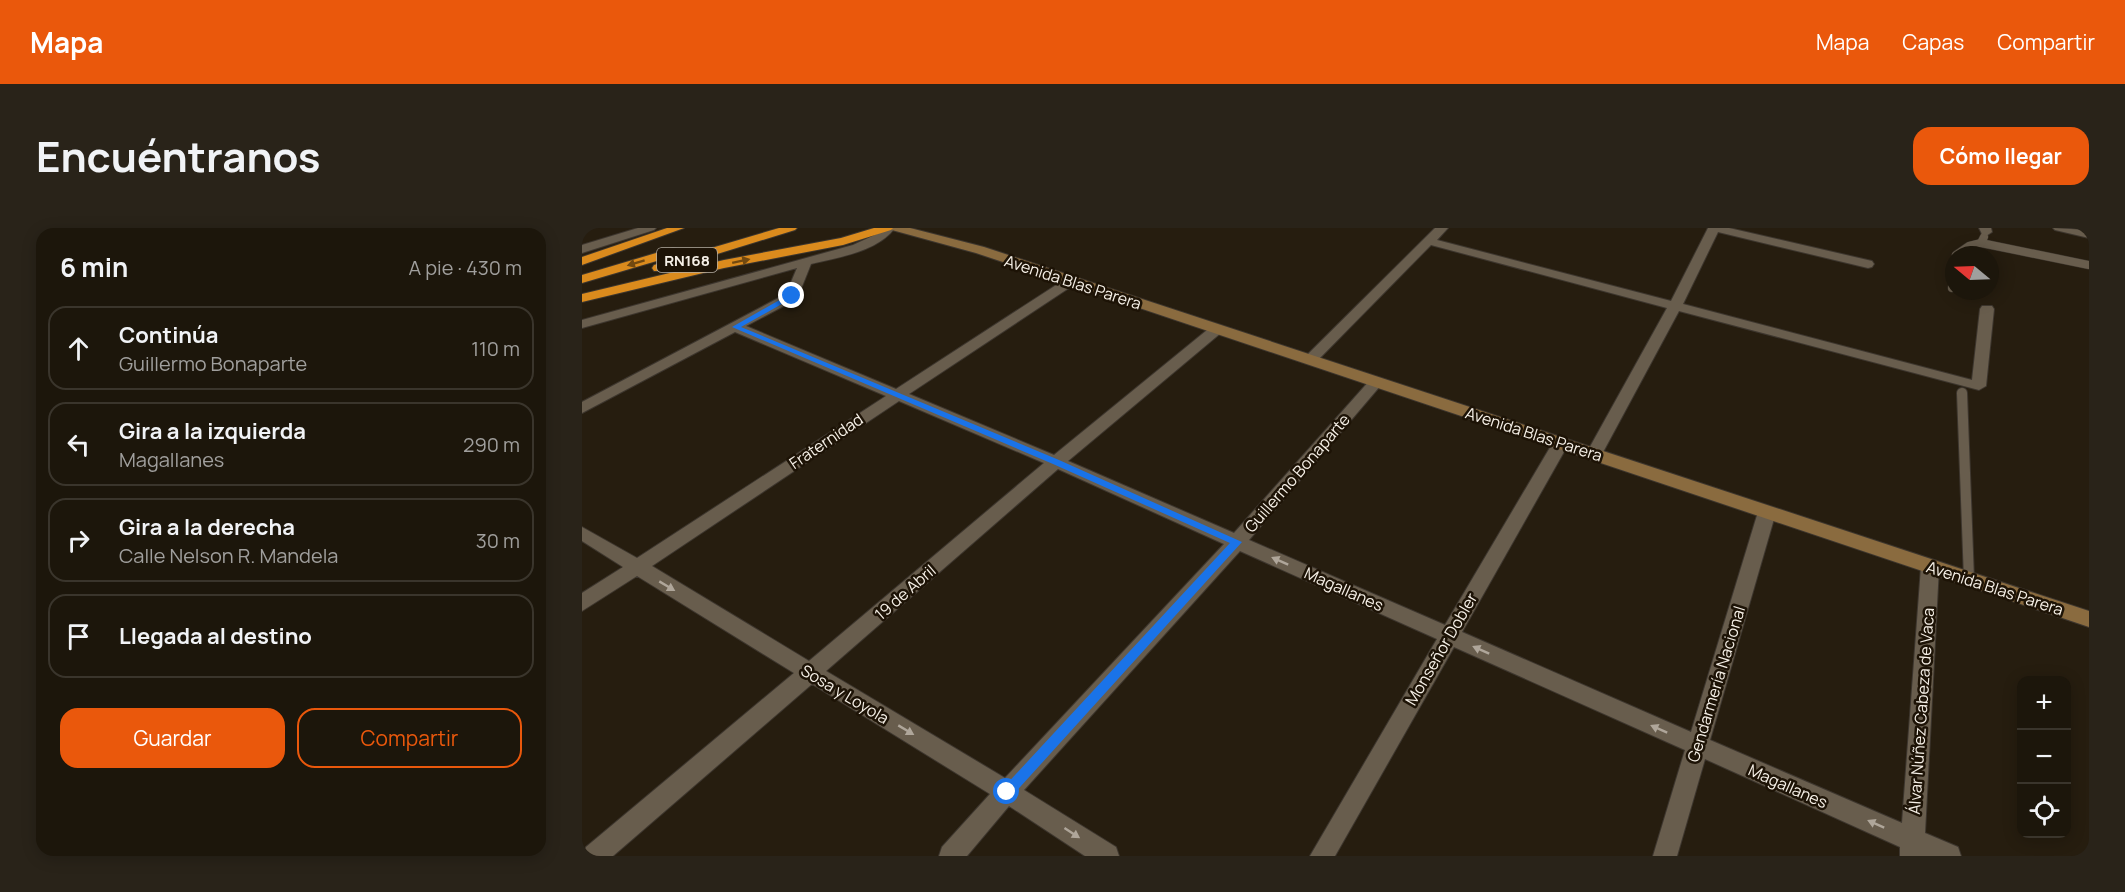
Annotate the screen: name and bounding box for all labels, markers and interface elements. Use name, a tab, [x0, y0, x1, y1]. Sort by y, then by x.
text: Mapa	[30, 23, 103, 61]
text: Mapa	[1816, 28, 1869, 56]
text: Capas	[1902, 28, 1964, 56]
text: Compartir	[1997, 28, 2095, 56]
text: Encuéntranos	[36, 127, 321, 185]
button: Cómo llegar	[1913, 127, 2089, 185]
north arrow	[1945, 246, 1999, 300]
road number: RN168	[657, 248, 717, 272]
text: 6 min	[60, 249, 128, 285]
street label: Avenida Blas Parera	[1002, 249, 1144, 315]
text: A pie · 430 m	[409, 254, 522, 281]
one-way arrow	[732, 255, 750, 265]
one-way arrow	[627, 259, 645, 268]
route end	[778, 282, 804, 308]
text: Continúa	[119, 320, 219, 350]
icon: ahead	[62, 332, 95, 365]
text: 110 m	[471, 335, 520, 362]
text: Guillermo Bonaparte	[119, 350, 307, 377]
street label: Avenida Blas Parera	[1463, 401, 1605, 467]
street label: Fraternidad	[785, 408, 867, 474]
street label: Guillermo Bonaparte	[1239, 409, 1355, 537]
text: Gira a la izquierda	[119, 416, 306, 446]
icon: left	[62, 428, 95, 461]
text: 290 m	[463, 431, 520, 458]
text: Magallanes	[119, 446, 224, 473]
text: Gira a la derecha	[119, 512, 295, 542]
icon: right	[62, 524, 95, 557]
text: 30 m	[476, 527, 520, 554]
text: Calle Nelson R. Mandela	[119, 542, 338, 569]
street label: Avenida Blas Parera	[1924, 555, 2066, 621]
one-way arrow	[1270, 556, 1288, 566]
street label: 19 de Abril	[870, 559, 940, 625]
street label: Magallanes	[1301, 562, 1387, 616]
one-way arrow	[659, 581, 675, 592]
street label: Monseñor Dobler	[1400, 588, 1482, 709]
street label: Gendarmería Nacional	[1682, 603, 1750, 765]
street label: Álvar Núñez Cabeza de Vaca	[1903, 607, 1939, 815]
icon: arrive	[62, 620, 95, 653]
text: Llegada al destino	[119, 621, 312, 651]
one-way arrow	[1472, 645, 1490, 655]
street label: Sosa y Loyola	[797, 659, 893, 729]
map controls	[2017, 676, 2071, 838]
button: +	[2017, 676, 2071, 730]
button: Guardar	[60, 708, 285, 768]
button: Compartir	[297, 708, 522, 768]
one-way arrow	[1650, 724, 1668, 734]
one-way arrow	[898, 725, 914, 736]
button: −	[2017, 730, 2071, 784]
street label: Magallanes	[1745, 759, 1831, 813]
route start	[993, 778, 1019, 804]
button: locate	[2017, 784, 2071, 838]
one-way arrow	[1868, 820, 1885, 829]
one-way arrow	[1063, 828, 1080, 839]

